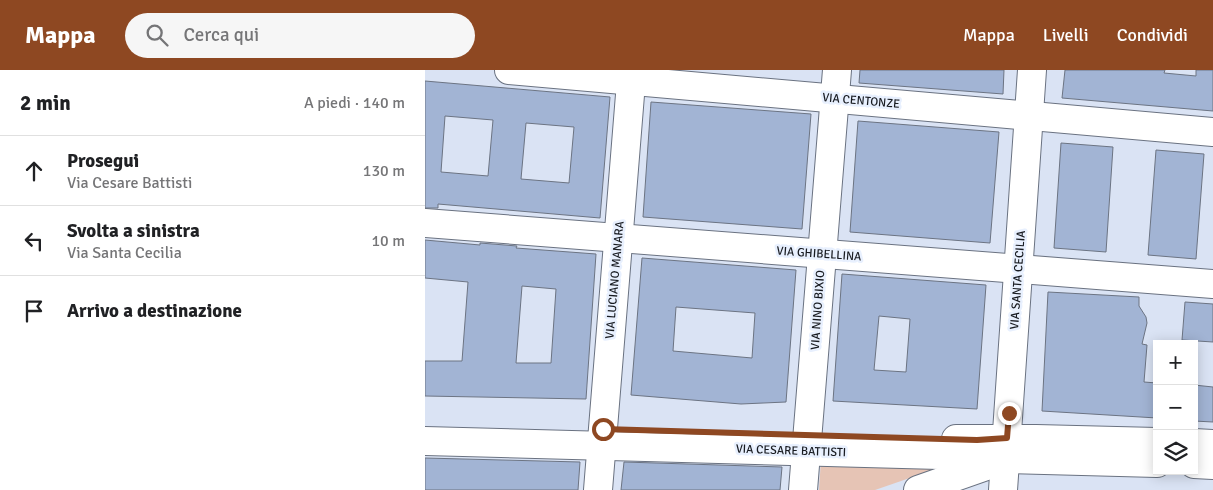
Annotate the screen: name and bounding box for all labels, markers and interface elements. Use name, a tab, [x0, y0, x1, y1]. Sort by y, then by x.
search box	[125, 13, 475, 58]
text: Mappa	[25, 20, 95, 50]
icon: search	[143, 21, 171, 49]
text: Cerca qui	[183, 23, 259, 47]
text: Mappa	[963, 24, 1015, 46]
text: Livelli	[1043, 24, 1089, 46]
text: Condividi	[1117, 24, 1188, 46]
text: 2 min	[20, 90, 71, 116]
street label: VIA CENTONZE	[822, 90, 901, 112]
text: A piedi · 140 m	[304, 93, 405, 113]
text: Prosegui	[67, 149, 139, 173]
icon: ahead	[20, 157, 48, 185]
text: 130 m	[363, 161, 405, 181]
text: Via Cesare Battisti	[67, 173, 192, 193]
text: Svolta a sinistra	[67, 219, 200, 243]
street label: VIA LUCIANO MANARA	[602, 220, 628, 339]
icon: left	[20, 227, 48, 255]
street label: VIA SANTA CECILIA	[1007, 229, 1029, 330]
text: 10 m	[371, 231, 405, 251]
text: Via Santa Cecilia	[67, 243, 182, 263]
street label: VIA GHIBELLINA	[776, 244, 863, 264]
street label: VIA NINO BIXIO	[808, 269, 828, 350]
icon: arrive	[20, 297, 48, 325]
text: Arrivo a destinazione	[67, 299, 242, 323]
map controls	[1153, 340, 1198, 475]
button: +	[1153, 340, 1198, 385]
button: −	[1153, 385, 1198, 430]
route end	[998, 402, 1021, 425]
route start	[592, 418, 615, 441]
button: layers	[1153, 430, 1198, 475]
street label: VIA CESARE BATTISTI	[736, 442, 846, 460]

